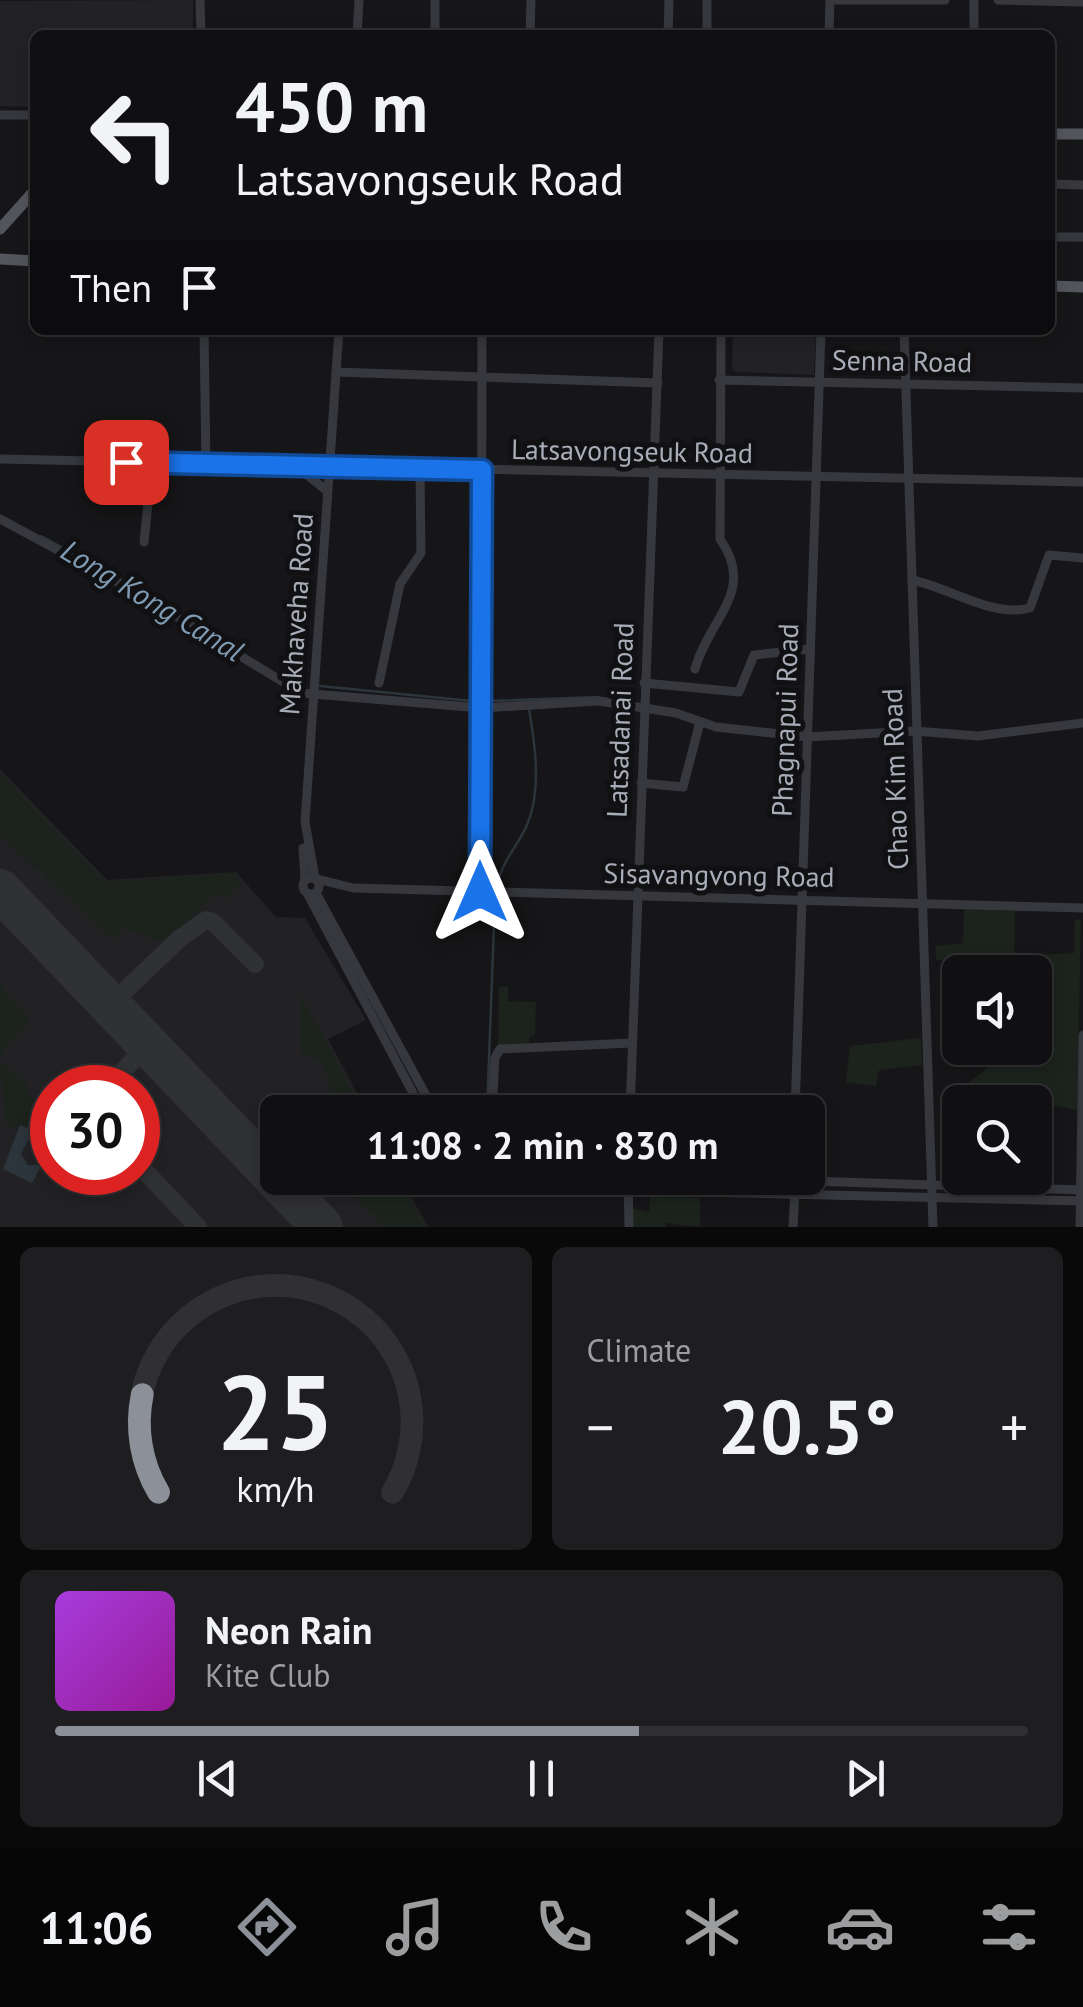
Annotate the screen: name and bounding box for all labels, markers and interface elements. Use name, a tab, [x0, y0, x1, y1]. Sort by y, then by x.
text: 450 m	[235, 61, 428, 151]
icon: left	[70, 70, 200, 200]
text: Latsavongseuk Road	[235, 149, 624, 207]
icon: arrive	[172, 260, 227, 315]
text: Then	[70, 263, 152, 312]
street label: Senna Road	[832, 341, 973, 380]
pin	[84, 420, 169, 505]
street label: Latsavongseuk Road	[511, 430, 753, 471]
icon: arrive	[99, 435, 154, 490]
street label: Makhaveha Road	[270, 512, 321, 716]
water label: Long Kong Canal	[54, 530, 251, 669]
street label: Latsadanai Road	[598, 622, 641, 818]
street label: Phagnapui Road	[763, 623, 806, 817]
street label: Chao Kim Road	[873, 688, 916, 870]
position arrow	[428, 840, 532, 944]
street label: Sisavangvong Road	[603, 854, 835, 895]
map controls	[942, 955, 1052, 1195]
button: sound	[942, 955, 1052, 1065]
speed limit sign: 30	[30, 1065, 160, 1195]
button: search	[942, 1085, 1052, 1195]
text: 11:08 · 2 min · 830 m	[367, 1120, 718, 1169]
text: Climate	[587, 1329, 691, 1371]
text: 25	[217, 1344, 335, 1479]
text: 20.5°	[718, 1378, 897, 1475]
text: −	[587, 1391, 614, 1462]
text: +	[1000, 1391, 1028, 1462]
text: km/h	[237, 1466, 315, 1512]
text: Neon Rain	[205, 1605, 372, 1654]
text: Kite Club	[205, 1654, 331, 1696]
icon: previous	[190, 1751, 245, 1806]
icon: pause	[514, 1751, 569, 1806]
icon: next	[838, 1751, 893, 1806]
icon: directions	[232, 1892, 302, 1962]
icon: music	[380, 1892, 450, 1962]
icon: phone	[529, 1892, 599, 1962]
icon: climate	[677, 1892, 747, 1962]
icon: car	[825, 1892, 895, 1962]
icon: filters	[974, 1892, 1044, 1962]
text: 11:06	[39, 1898, 153, 1956]

